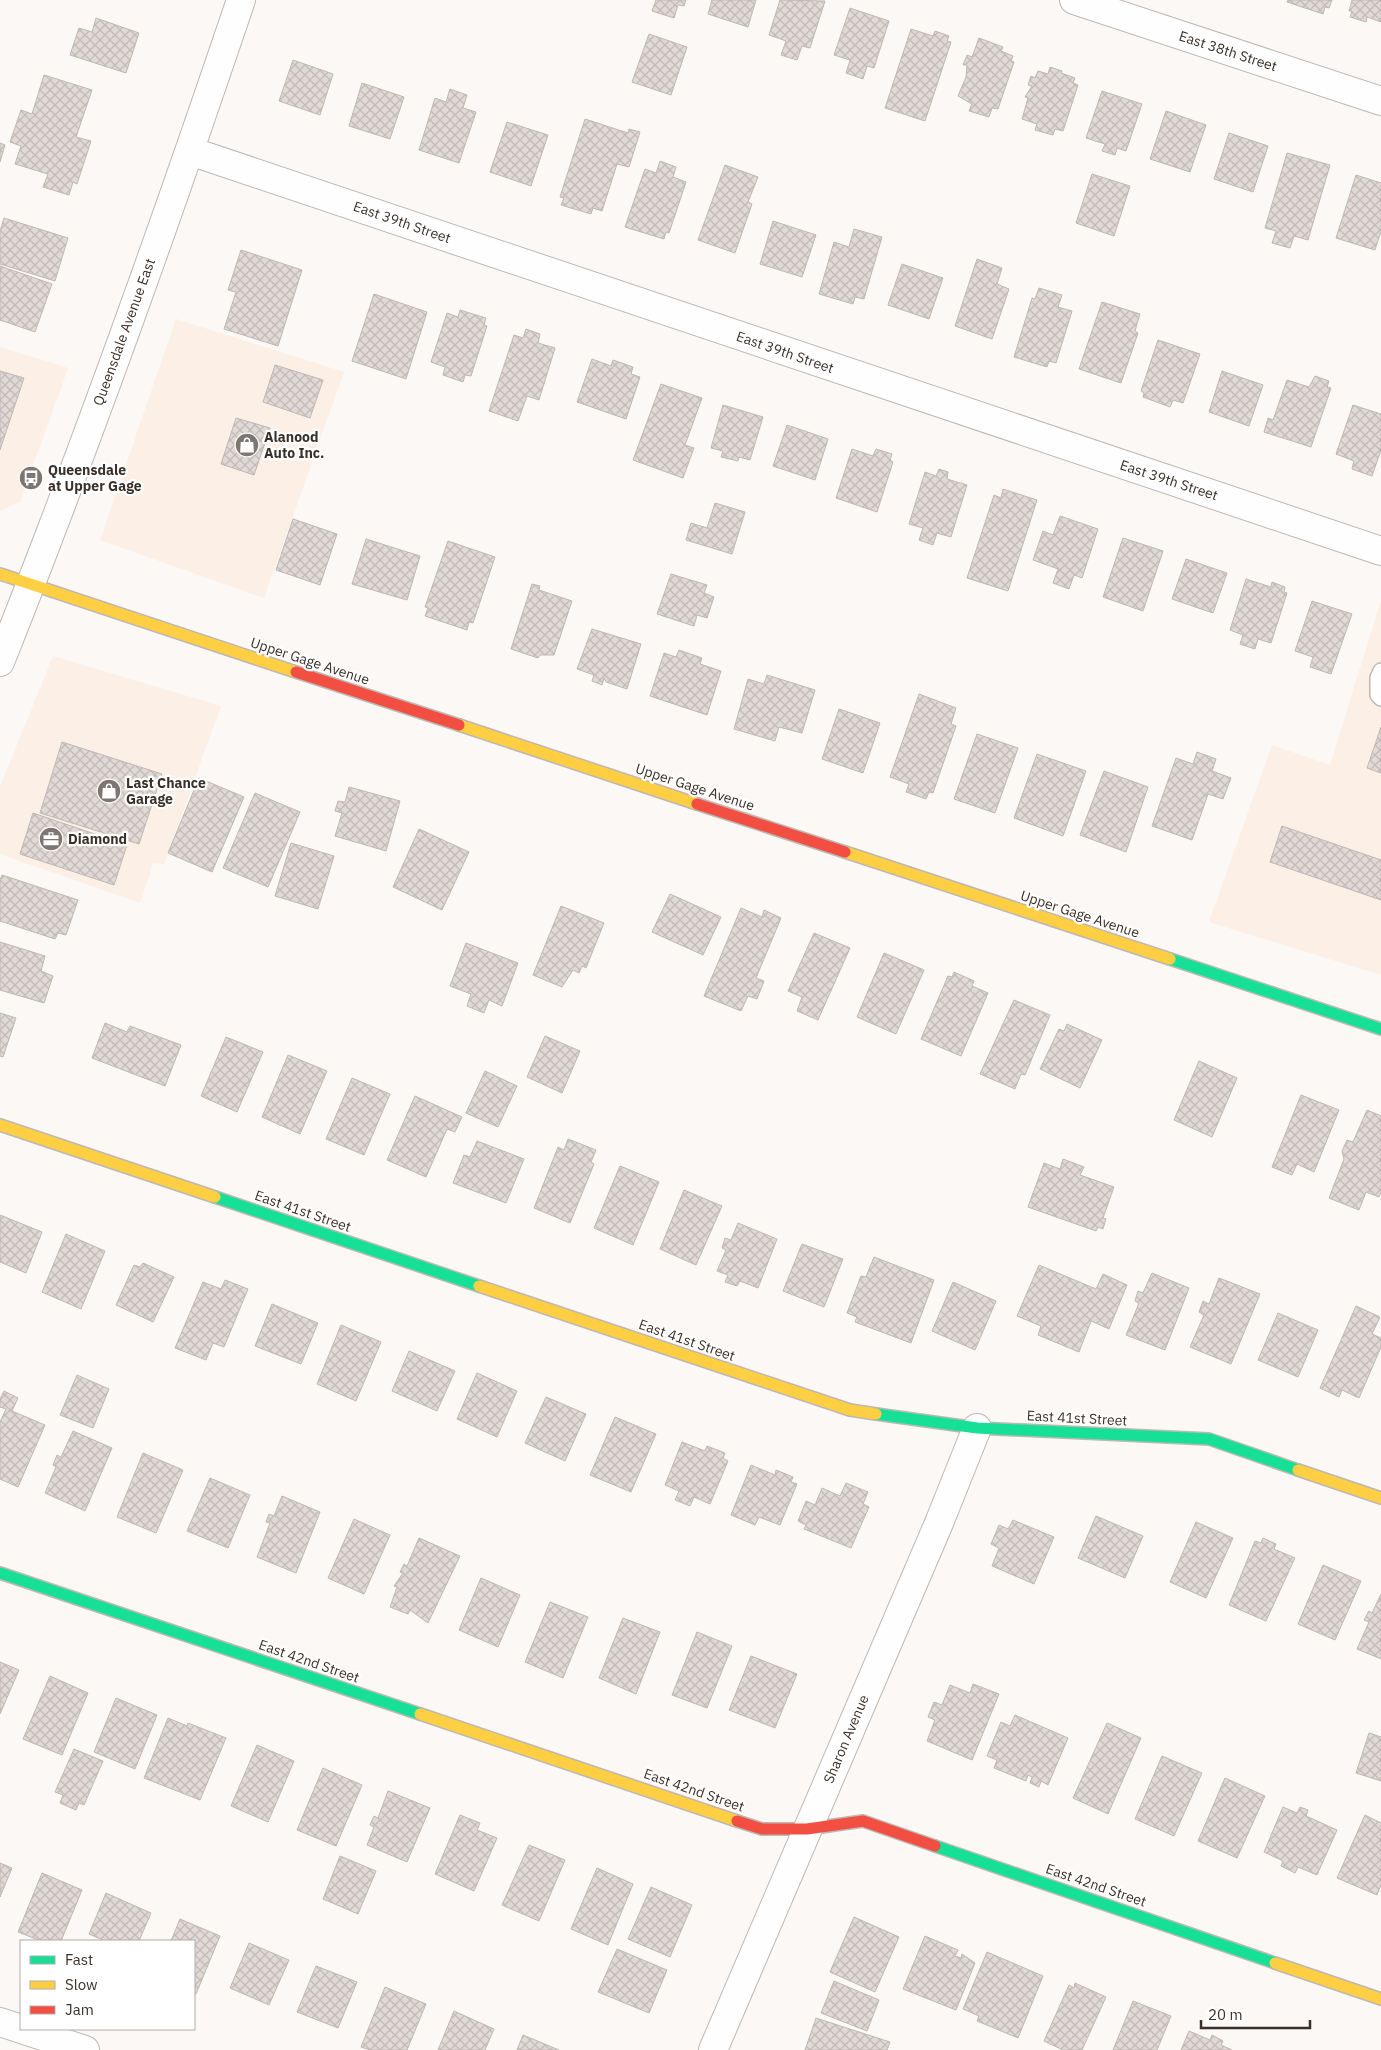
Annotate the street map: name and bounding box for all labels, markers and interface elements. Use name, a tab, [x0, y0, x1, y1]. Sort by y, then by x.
street label: East 38th Street	[1177, 27, 1279, 75]
street label: East 39th Street	[351, 197, 453, 247]
street label: Queensdale Avenue East	[89, 256, 159, 408]
street label: East 39th Street	[734, 327, 836, 377]
place label: Alanood Auto Inc.	[264, 428, 324, 462]
shop icon: Alanood Auto Inc.	[234, 432, 260, 458]
street label: East 39th Street	[1118, 456, 1220, 504]
place label: Queensdale at Upper Gage	[48, 461, 142, 495]
bus stop icon: Queensdale at Upper Gage	[18, 465, 44, 491]
street label: Upper Gage Avenue	[248, 633, 372, 689]
street label: Upper Gage Avenue	[633, 759, 757, 815]
place label: Last Chance Garage	[126, 774, 206, 808]
shop icon: Last Chance Garage	[96, 778, 122, 804]
office icon: Diamond	[38, 826, 64, 852]
place label: Diamond	[68, 830, 127, 848]
street label: Upper Gage Avenue	[1018, 886, 1142, 942]
street label: East 41st Street	[252, 1186, 354, 1236]
street label: East 41st Street	[636, 1315, 738, 1365]
street label: East 41st Street	[1026, 1406, 1128, 1430]
street label: East 42nd Street	[256, 1635, 362, 1687]
street label: Sharon Avenue	[819, 1692, 873, 1786]
street label: East 42nd Street	[641, 1764, 747, 1816]
street label: East 42nd Street	[1043, 1859, 1149, 1911]
legend	[20, 1940, 195, 2030]
text: Fast	[65, 1950, 93, 1969]
text: Slow	[65, 1975, 98, 1994]
scale bar	[1201, 1998, 1310, 2030]
text: Jam	[65, 2000, 94, 2019]
text: 20 m	[1208, 2005, 1243, 2024]

